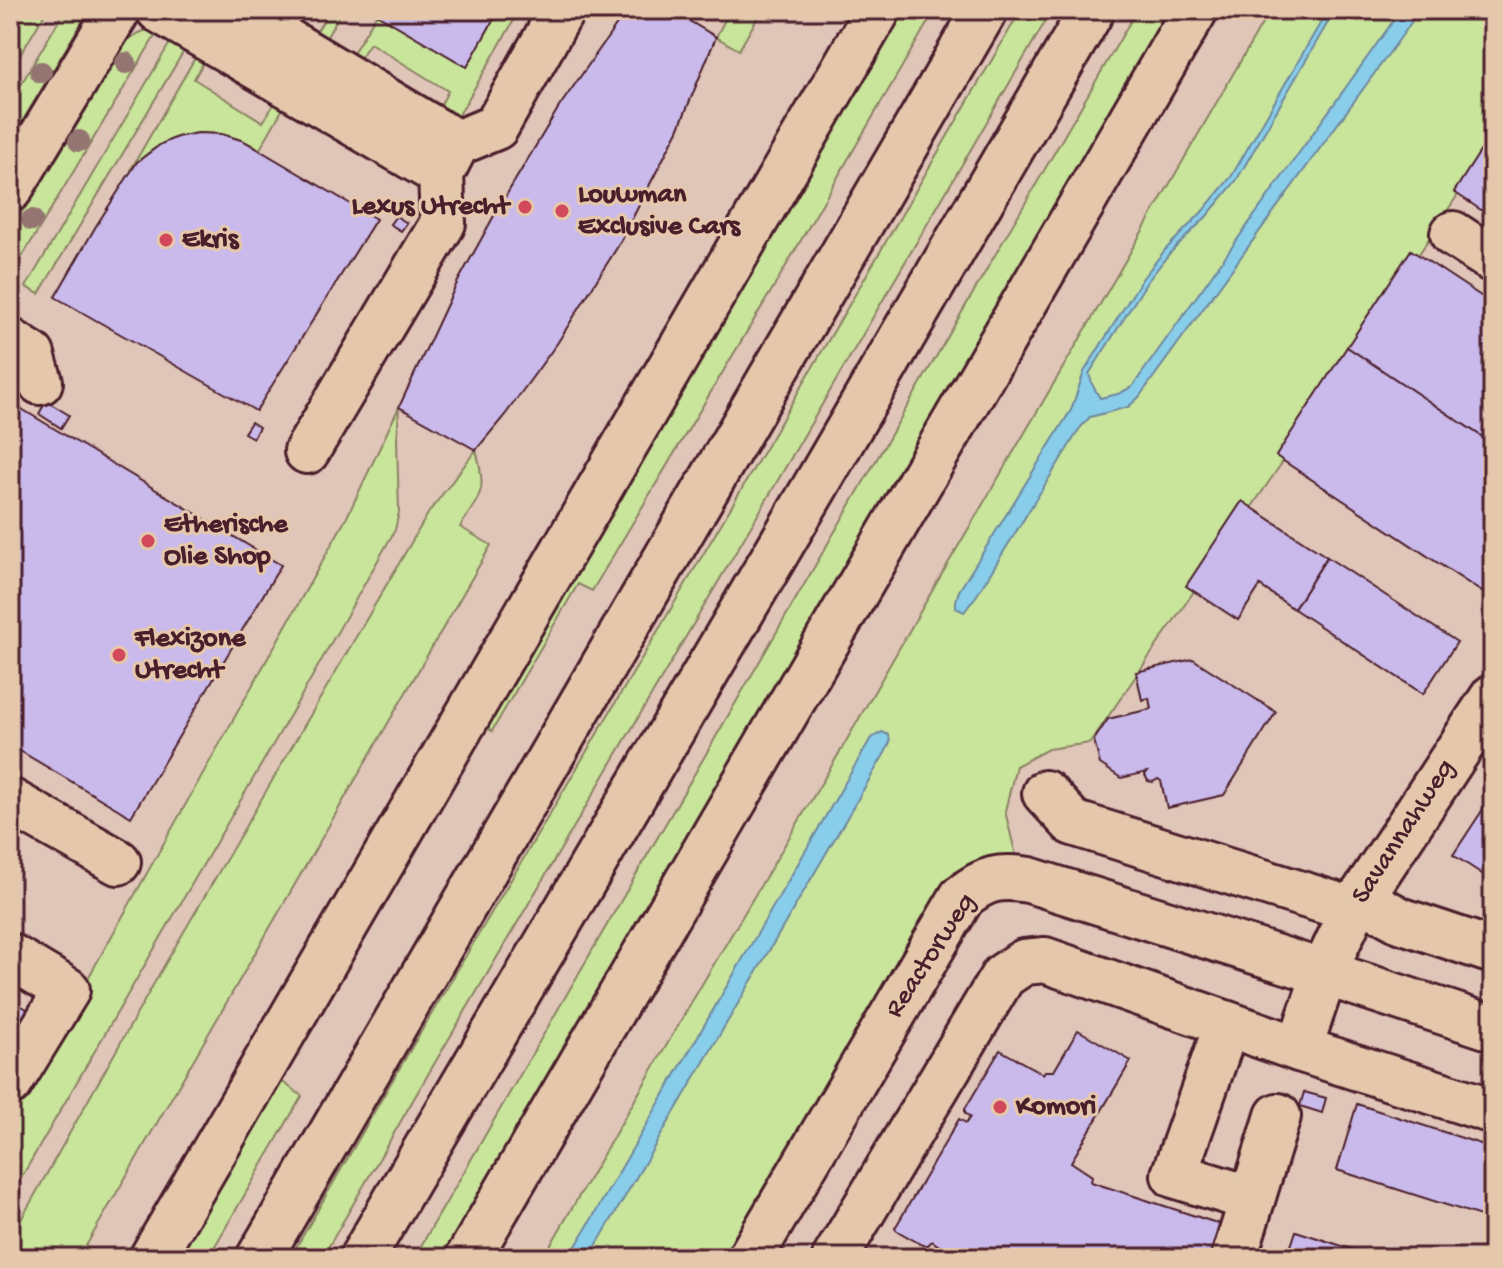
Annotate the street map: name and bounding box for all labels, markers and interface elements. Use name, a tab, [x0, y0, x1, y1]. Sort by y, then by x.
place label: Louwman Exclusive Cars	[578, 179, 741, 244]
place label: Lexus Utrecht	[352, 191, 512, 224]
marker: Lexus Utrecht	[516, 198, 534, 216]
marker: Louwman Exclusive Cars	[553, 202, 571, 220]
place label: Ekris	[182, 224, 240, 257]
marker: Ekris	[157, 231, 175, 249]
place label: Etherische Olie Shop	[164, 509, 289, 574]
marker: Etherische Olie Shop	[139, 532, 157, 550]
place label: Flexizone Utrecht	[134, 623, 247, 688]
marker: Flexizone Utrecht	[110, 646, 128, 664]
street label: Savannahweg	[1345, 754, 1463, 910]
street label: Reactorweg	[878, 887, 984, 1025]
place label: Komori	[1015, 1091, 1096, 1124]
marker: Komori	[991, 1098, 1009, 1116]

